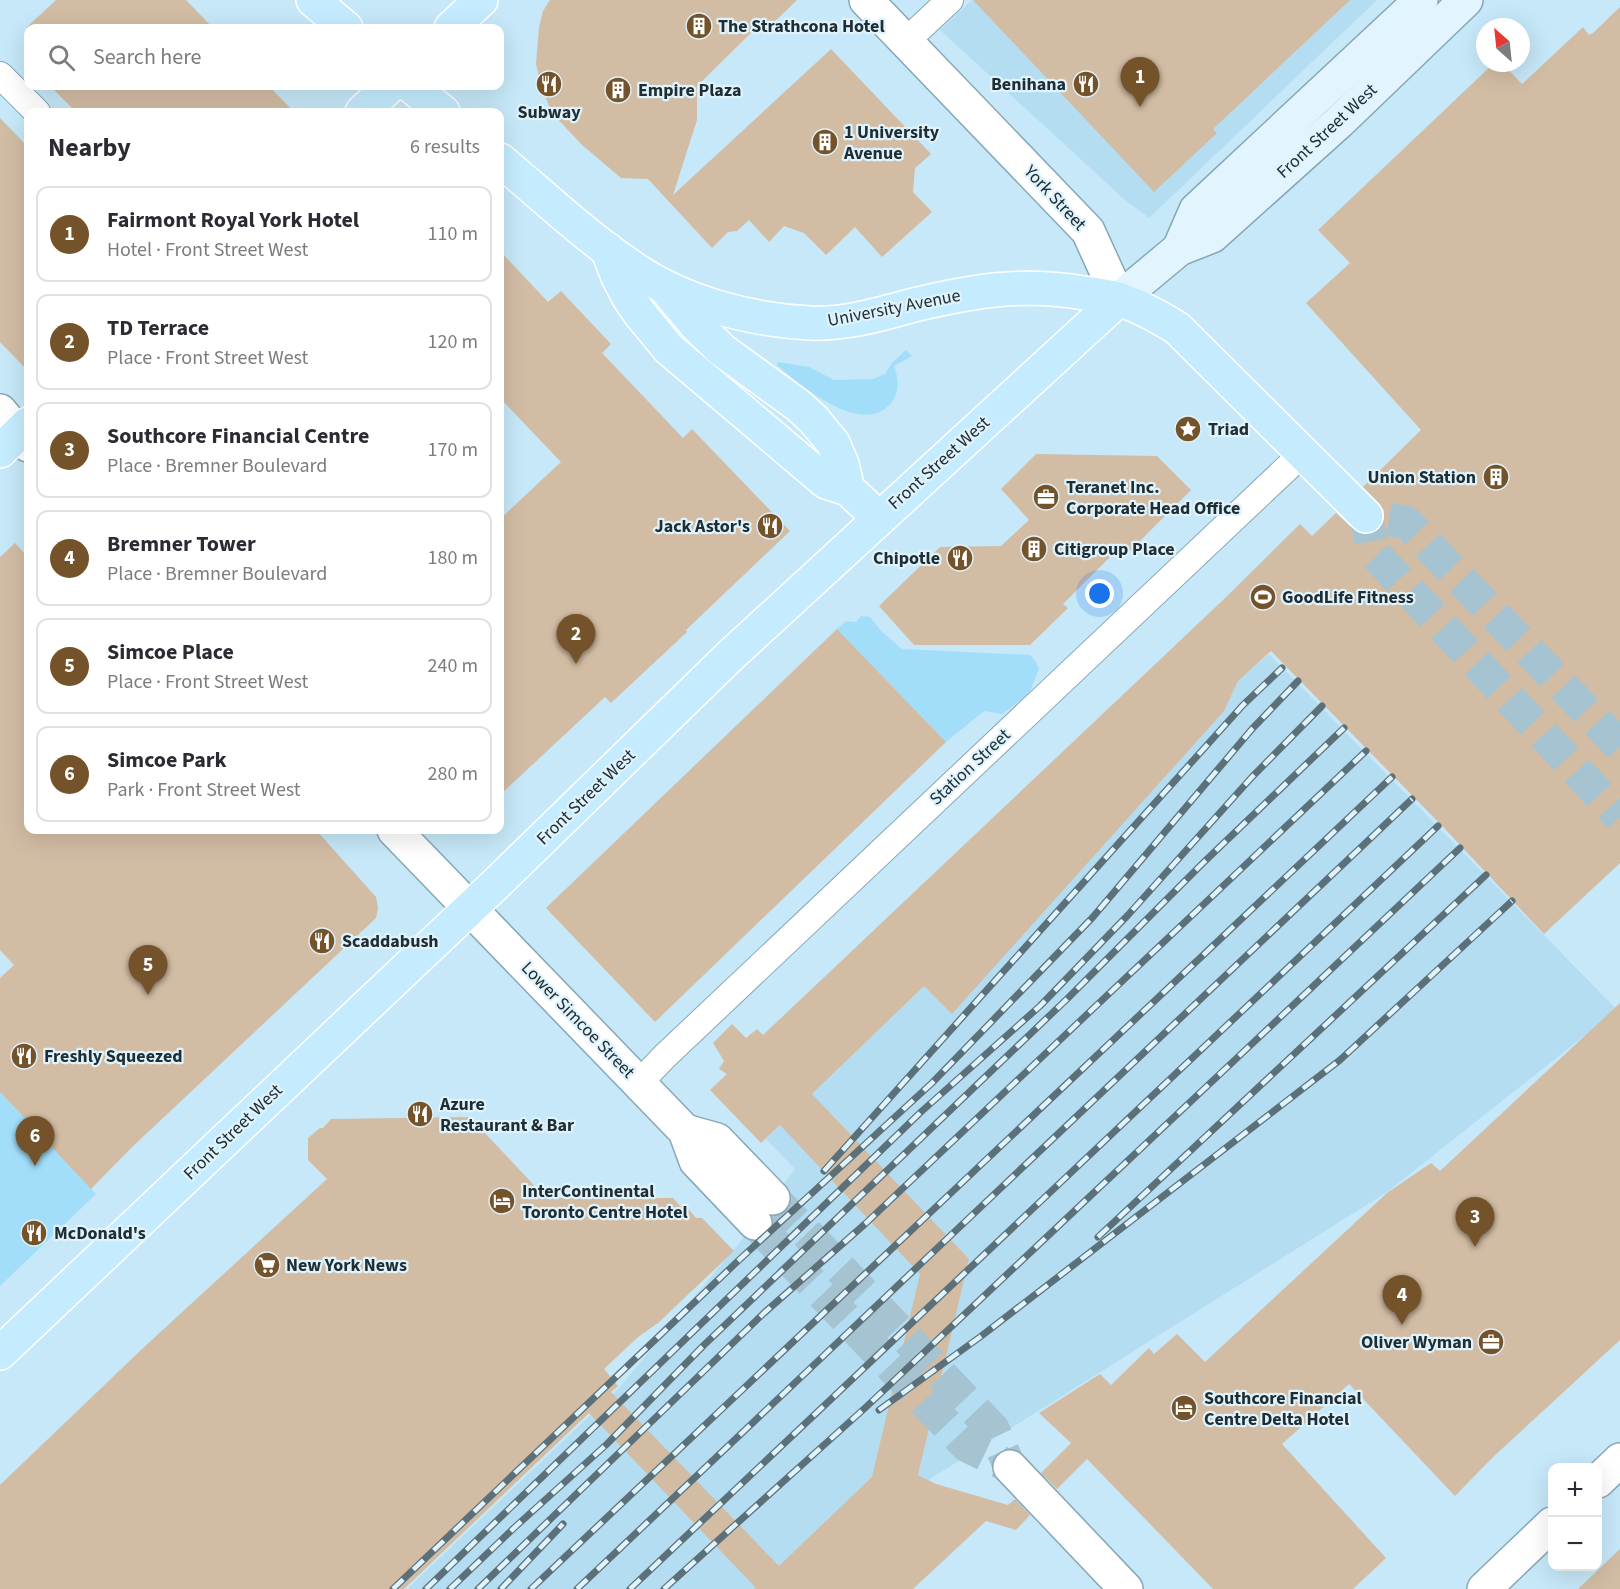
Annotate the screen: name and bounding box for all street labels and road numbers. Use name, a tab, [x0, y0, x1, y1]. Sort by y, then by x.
street label: Front Street West	[1271, 78, 1383, 184]
street label: York Street	[1017, 159, 1092, 236]
street label: University Avenue	[825, 283, 963, 333]
street label: Front Street West	[883, 411, 995, 515]
street label: Station Street	[924, 723, 1016, 811]
street label: Front Street West	[531, 743, 641, 851]
street label: Lower Simcoe Street	[516, 956, 640, 1084]
street label: Front Street West	[178, 1078, 288, 1186]

